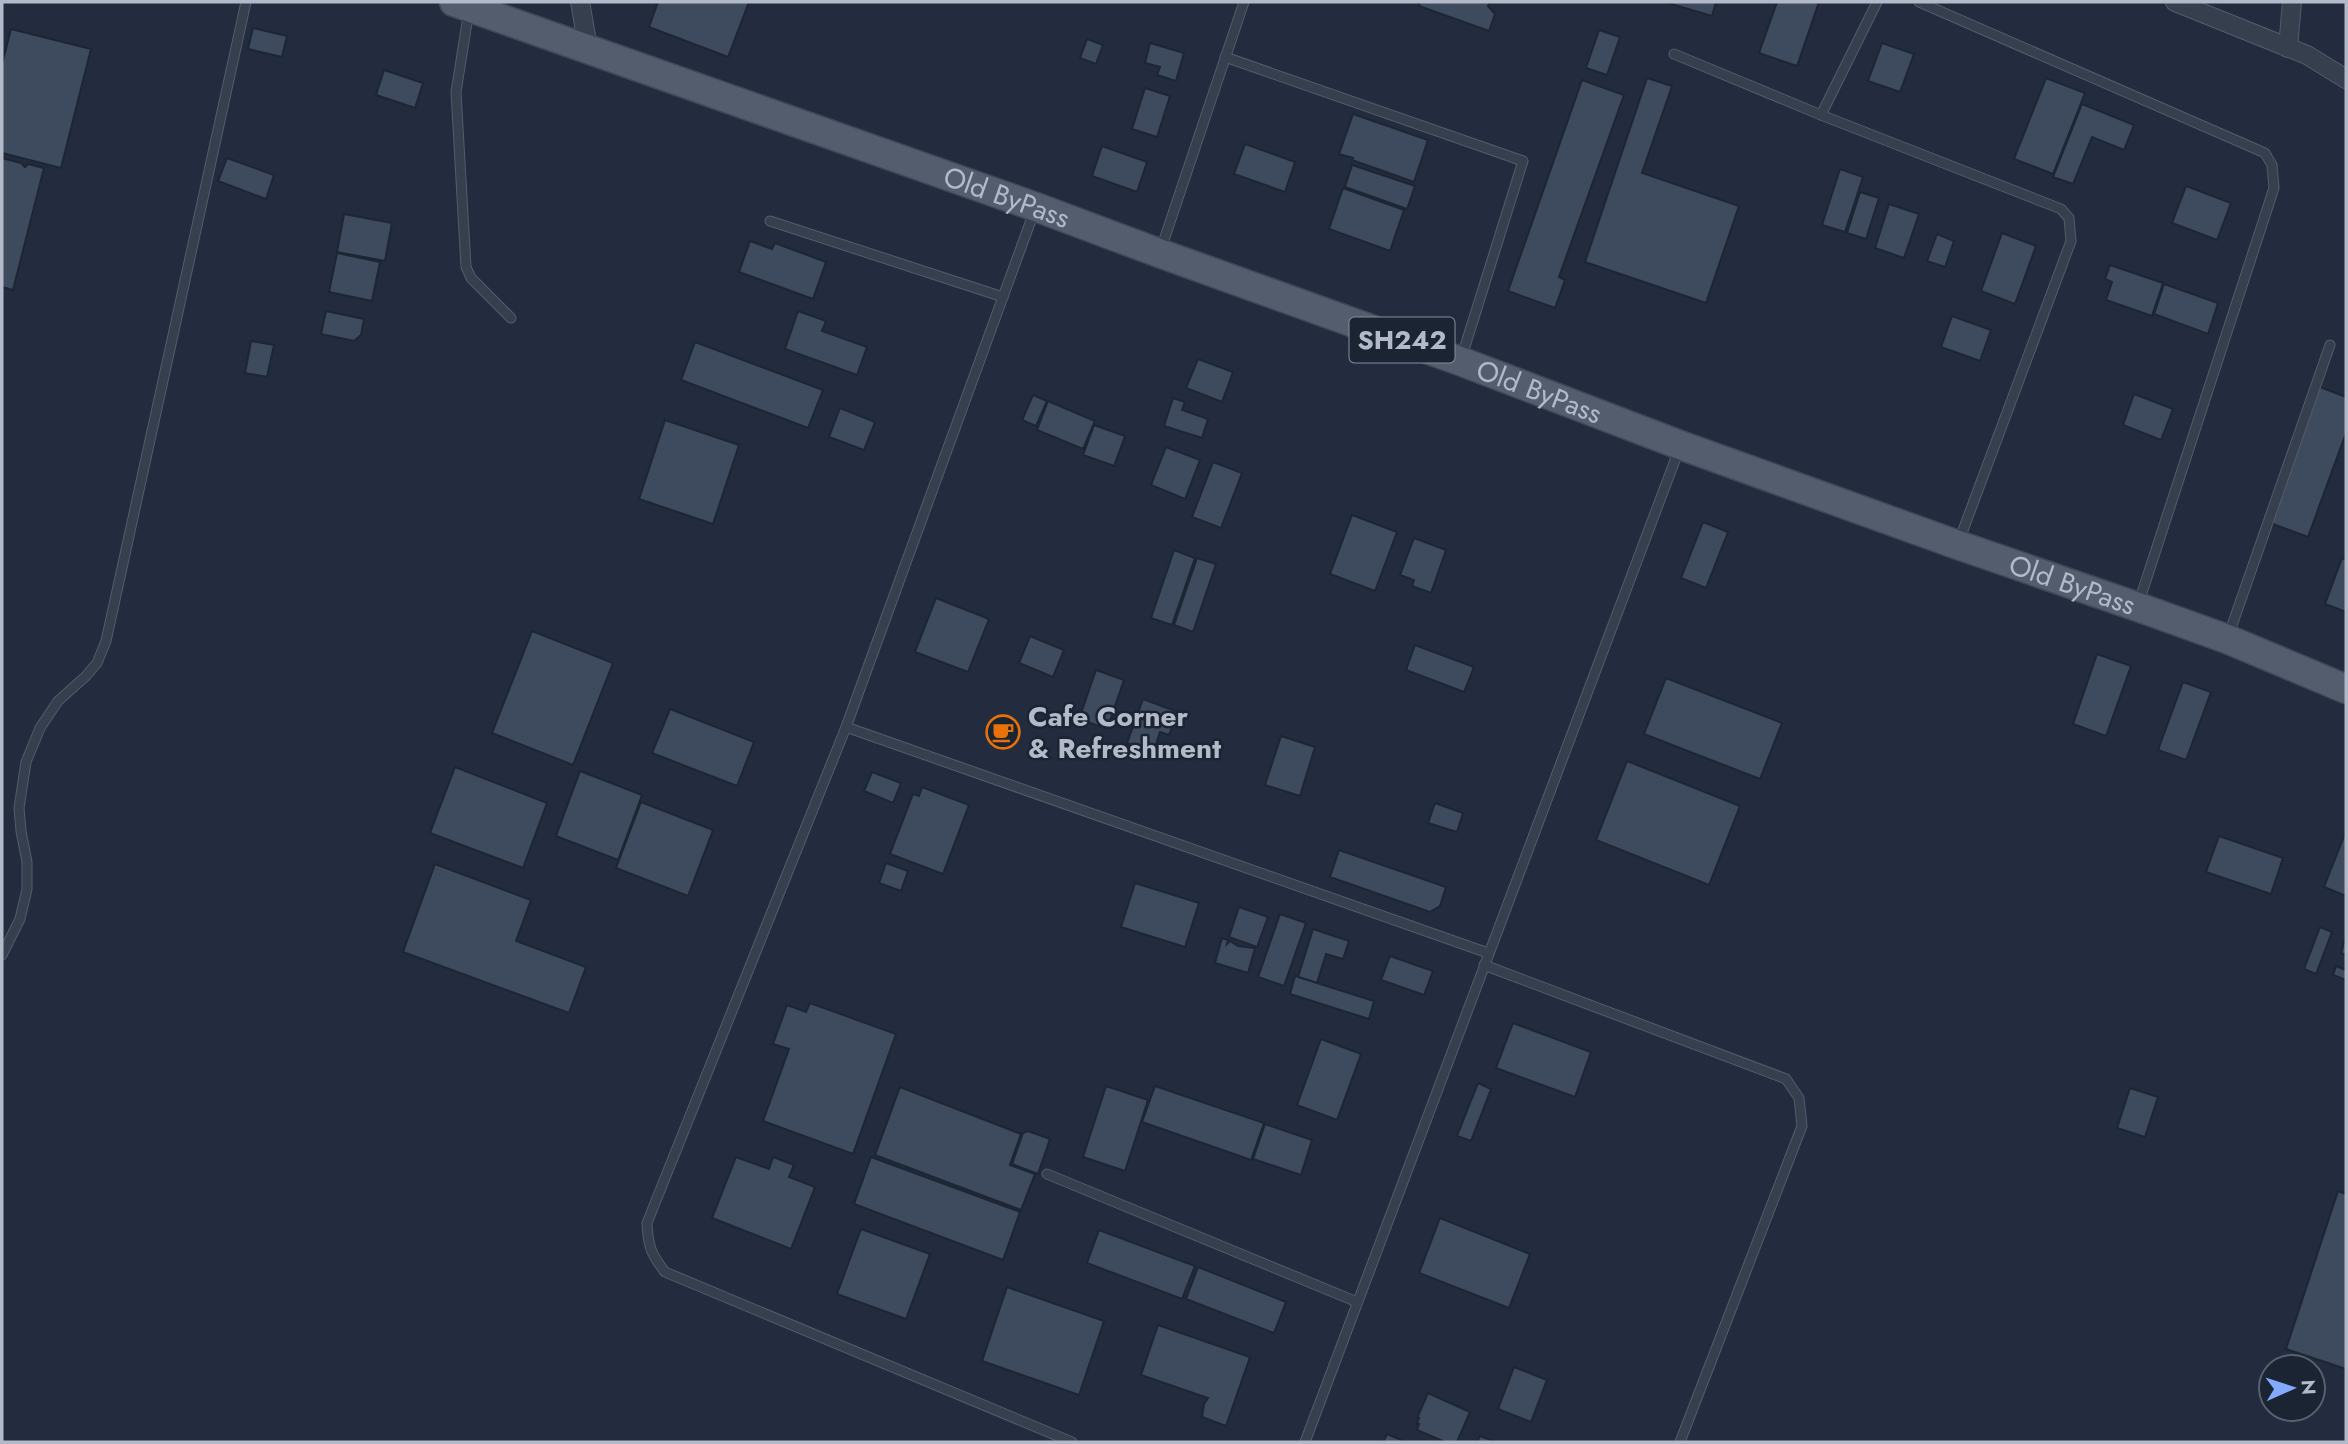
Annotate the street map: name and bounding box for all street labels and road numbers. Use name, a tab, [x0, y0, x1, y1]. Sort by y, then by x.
street label: Old ByPass	[938, 156, 1076, 238]
road number: SH242	[1350, 318, 1454, 362]
street label: Old ByPass	[1471, 349, 1608, 434]
street label: Old ByPass	[2003, 544, 2141, 625]

